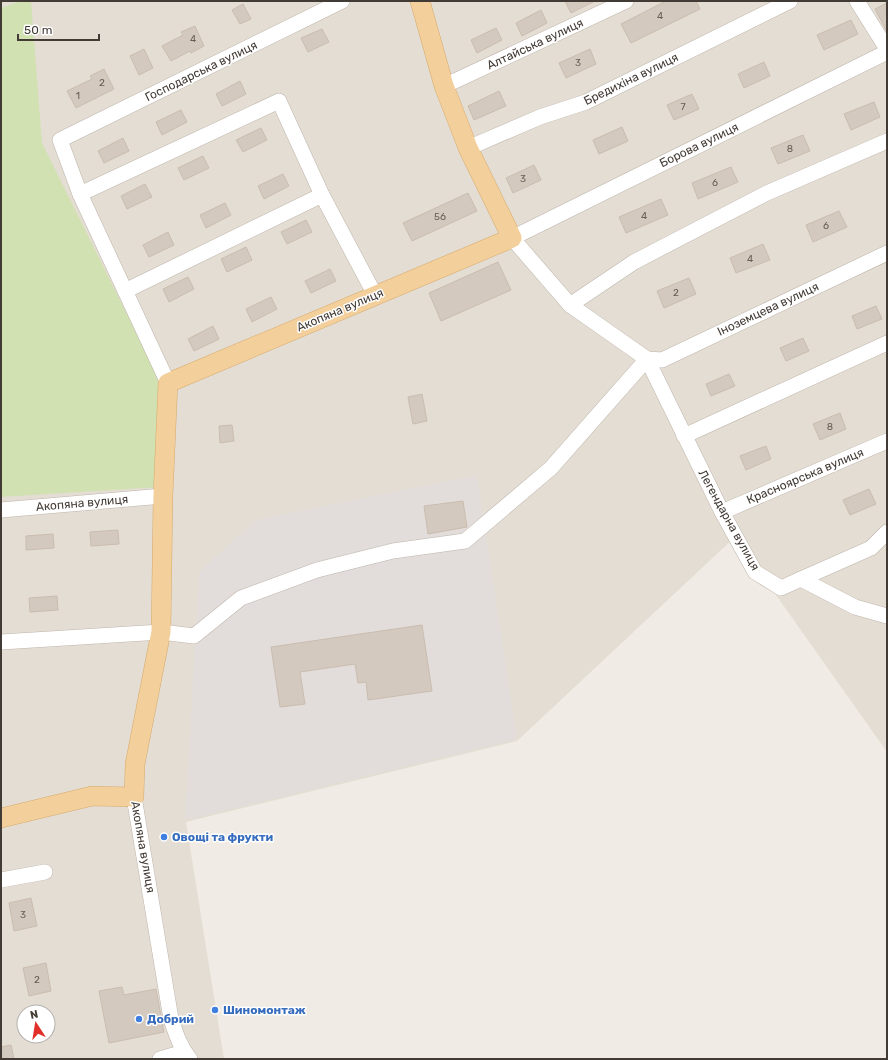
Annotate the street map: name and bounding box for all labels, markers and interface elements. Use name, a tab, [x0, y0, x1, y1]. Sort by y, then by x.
house number: 4	[657, 10, 663, 22]
street label: Алтайська вулиця	[485, 15, 585, 73]
scale bar	[18, 16, 99, 42]
text: 50 m	[24, 23, 52, 37]
house number: 4	[190, 33, 196, 45]
street label: Господарська вулиця	[143, 38, 259, 104]
street label: Бредихіна вулиця	[581, 50, 681, 108]
house number: 3	[575, 57, 581, 69]
house number: 2	[99, 77, 105, 89]
house number: 1	[76, 90, 80, 102]
house number: 7	[680, 101, 686, 113]
street label: Борова вулиця	[657, 120, 741, 170]
house number: 8	[787, 143, 793, 155]
house number: 3	[520, 173, 526, 185]
house number: 6	[712, 177, 718, 189]
house number: 4	[641, 210, 647, 222]
house number: 56	[434, 211, 446, 223]
house number: 6	[823, 220, 829, 232]
house number: 4	[747, 253, 753, 265]
street label: Іноземцева вулиця	[715, 279, 821, 339]
street label: Акопяна вулиця	[295, 285, 385, 335]
house number: 2	[673, 287, 679, 299]
house number: 8	[827, 421, 833, 433]
street label: Красноярська вулиця	[744, 445, 866, 507]
street label: Легендарна вулиця	[695, 467, 763, 573]
street label: Акопяна вулиця	[35, 492, 129, 514]
street label: Акопяна вулиця	[128, 800, 158, 894]
place label: Овощі та фрукти	[172, 830, 274, 844]
marker: Овощі та фрукти	[159, 832, 169, 842]
house number: 3	[20, 909, 26, 921]
house number: 2	[34, 974, 40, 986]
place label: Шиномонтаж	[223, 1003, 306, 1017]
north arrow	[16, 1004, 56, 1044]
marker: Шиномонтаж	[210, 1005, 220, 1015]
text: N	[29, 1008, 39, 1022]
place label: Добрий	[147, 1012, 194, 1026]
marker: Добрий	[134, 1014, 144, 1024]

